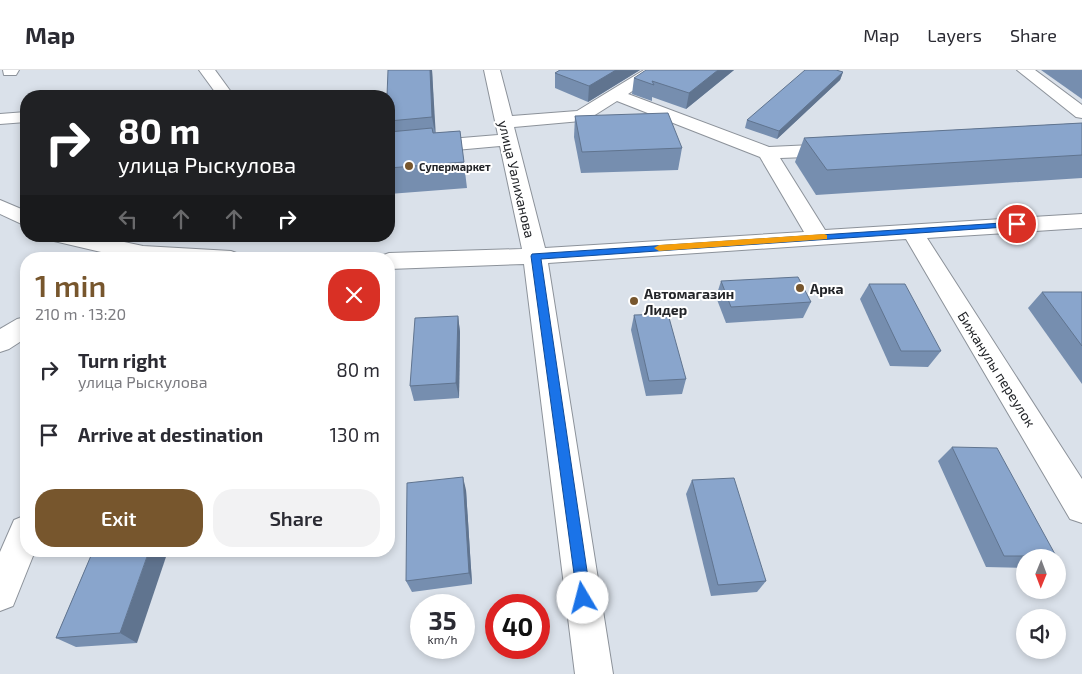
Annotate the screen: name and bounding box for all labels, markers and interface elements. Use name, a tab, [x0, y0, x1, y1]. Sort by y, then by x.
text: Map	[25, 20, 75, 49]
text: Map	[863, 24, 899, 46]
text: Layers	[927, 24, 982, 46]
text: Share	[1010, 24, 1057, 46]
text: 80 m	[118, 109, 200, 151]
icon: right	[35, 110, 100, 175]
street label: улица Уалиханова	[495, 119, 539, 239]
text: улица Рыскулова	[118, 151, 296, 177]
marker: Супермаркет	[403, 160, 415, 172]
place label: Супермаркет	[419, 160, 491, 173]
pin	[996, 203, 1038, 245]
icon: left	[114, 205, 142, 233]
icon: ahead	[167, 205, 195, 233]
icon: ahead	[220, 205, 248, 233]
icon: right	[273, 205, 301, 233]
icon: arrive	[1003, 210, 1031, 238]
text: 1 min	[35, 267, 106, 303]
button: close	[328, 269, 380, 321]
place label: Арка	[810, 280, 844, 297]
marker: Арка	[794, 282, 806, 294]
place label: Автомагазин Лидер	[644, 285, 734, 318]
marker: Автомагазин Лидер	[628, 295, 640, 307]
text: 210 m · 13:20	[35, 304, 126, 323]
street label: Бижанулы переулок	[954, 308, 1040, 430]
text: Turn right	[78, 349, 166, 372]
icon: right	[35, 356, 63, 384]
text: 80 m	[336, 358, 380, 381]
text: улица Рыскулова	[78, 372, 207, 391]
icon: arrive	[35, 421, 63, 449]
text: Arrive at destination	[78, 423, 263, 446]
text: 130 m	[330, 423, 380, 446]
button: Exit	[35, 489, 203, 547]
button: Share	[213, 489, 380, 547]
north arrow	[1016, 549, 1066, 599]
map controls	[1016, 549, 1066, 659]
position arrow	[556, 571, 608, 623]
speed limit sign: 40	[485, 594, 550, 659]
text: 35	[429, 605, 456, 635]
button: sound	[1016, 609, 1066, 659]
text: km/h	[428, 632, 457, 646]

